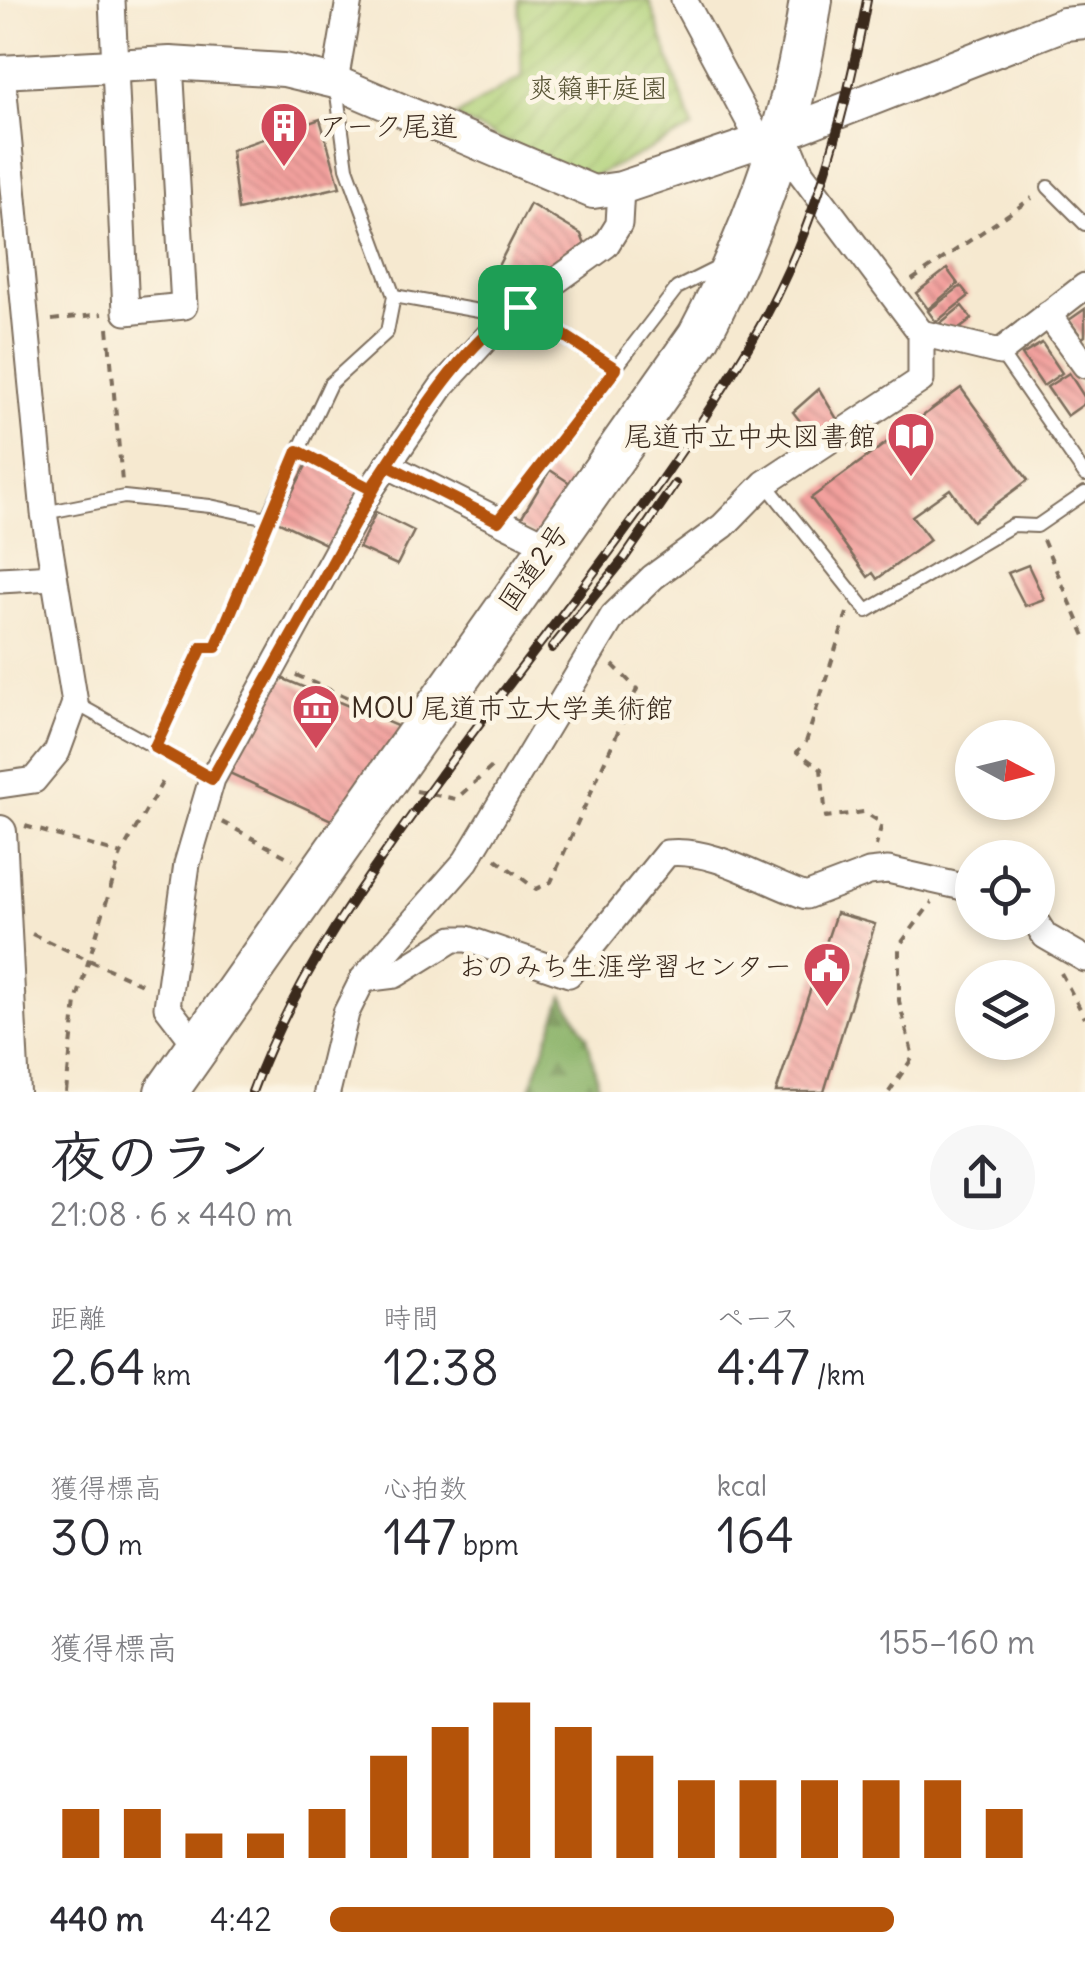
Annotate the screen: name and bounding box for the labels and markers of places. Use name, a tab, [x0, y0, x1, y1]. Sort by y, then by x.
building icon: アーク尾道	[258, 100, 310, 168]
place label: アーク尾道	[319, 108, 458, 144]
pin	[478, 265, 563, 350]
library icon: 尾道市立中央図書館	[885, 410, 937, 478]
place label: 尾道市立中央図書館	[624, 418, 876, 454]
museum icon: MOU 尾道市立大学美術館	[290, 682, 342, 750]
place label: MOU 尾道市立大学美術館	[351, 690, 673, 726]
public building icon: おのみち生涯学習センター	[801, 940, 853, 1008]
place label: おのみち生涯学習センター	[458, 948, 792, 984]

